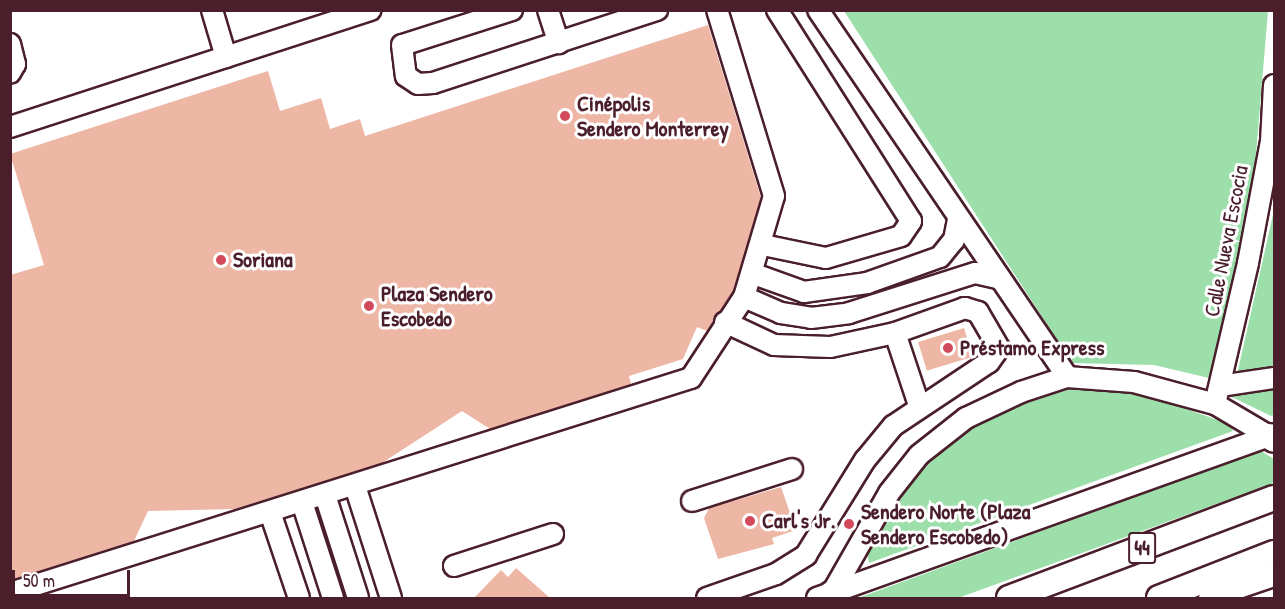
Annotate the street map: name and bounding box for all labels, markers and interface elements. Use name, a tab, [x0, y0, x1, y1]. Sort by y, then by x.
place label: Cinépolis Sendero Monterrey	[577, 90, 729, 142]
marker: Cinépolis Sendero Monterrey	[558, 109, 572, 123]
street label: Calle Nueva Escocia	[1198, 163, 1254, 319]
place label: Soriana	[233, 247, 293, 273]
marker: Soriana	[214, 253, 228, 267]
place label: Plaza Sendero Escobedo	[381, 280, 493, 332]
marker: Plaza Sendero Escobedo	[362, 299, 376, 313]
place label: Préstamo Express	[960, 335, 1105, 361]
marker: Préstamo Express	[941, 341, 955, 355]
place label: Sendero Norte (Plaza Sendero Escobedo)	[861, 498, 1030, 550]
place label: Carl's Jr.	[762, 508, 835, 534]
marker: Carl's Jr.	[743, 514, 757, 528]
marker: Sendero Norte (Plaza Sendero Escobedo)	[842, 517, 856, 531]
road number: 44	[1127, 530, 1157, 566]
scale bar	[15, 558, 134, 596]
text: 50 m	[23, 568, 55, 593]

